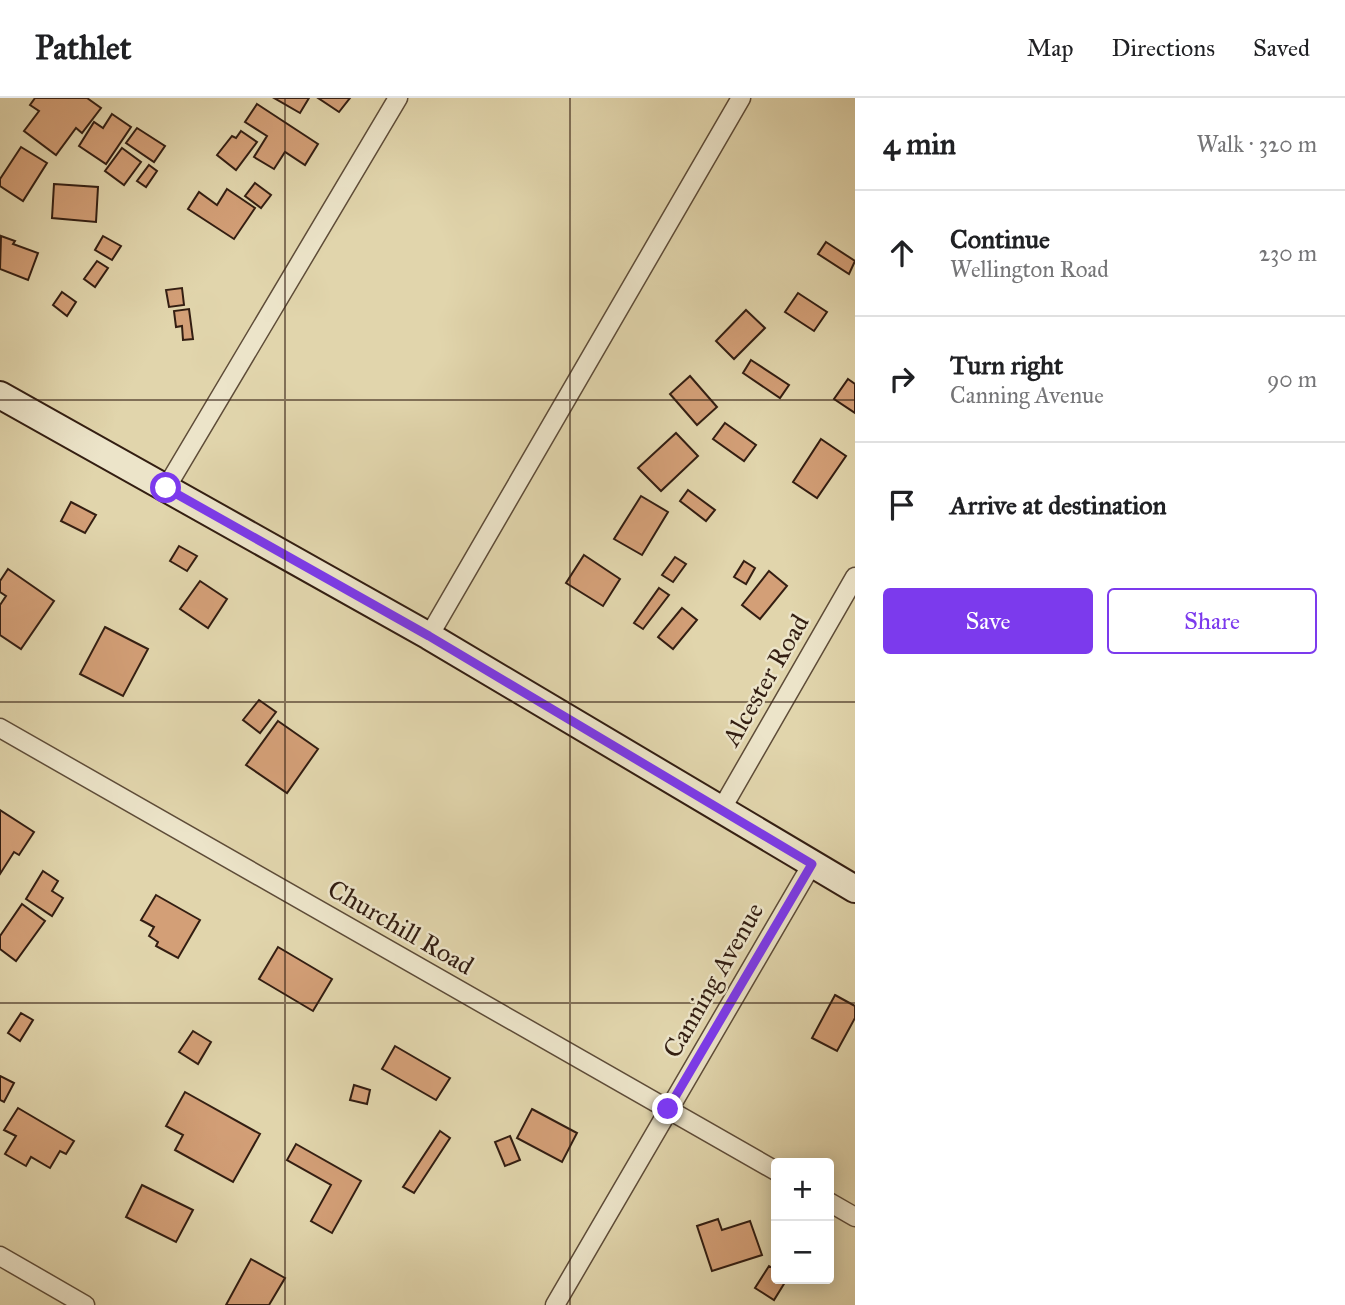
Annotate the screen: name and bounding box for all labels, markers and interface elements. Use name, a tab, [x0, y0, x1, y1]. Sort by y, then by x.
text: Pathlet	[35, 28, 132, 68]
text: Map	[1027, 33, 1074, 63]
text: Directions	[1112, 33, 1215, 63]
text: Saved	[1253, 33, 1310, 63]
text: 4 min	[883, 126, 956, 162]
text: Walk · 320 m	[1197, 130, 1317, 158]
text: Continue	[950, 223, 1050, 255]
icon: ahead	[883, 234, 921, 272]
text: 230 m	[1259, 239, 1317, 267]
text: Wellington Road	[950, 255, 1109, 283]
text: Turn right	[950, 349, 1063, 381]
icon: right	[883, 360, 921, 398]
text: 90 m	[1267, 365, 1317, 393]
text: Canning Avenue	[950, 381, 1104, 409]
route start	[150, 472, 181, 503]
icon: arrive	[883, 486, 921, 524]
text: Arrive at destination	[950, 489, 1167, 521]
button: Save	[883, 588, 1093, 654]
button: Share	[1107, 588, 1317, 654]
street label: Alcester Road	[714, 609, 815, 752]
street label: Churchill Road	[322, 872, 480, 982]
street label: Canning Avenue	[656, 897, 770, 1063]
route end	[652, 1093, 683, 1124]
map controls	[771, 1158, 834, 1284]
button: +	[771, 1158, 834, 1221]
button: −	[771, 1221, 834, 1284]

